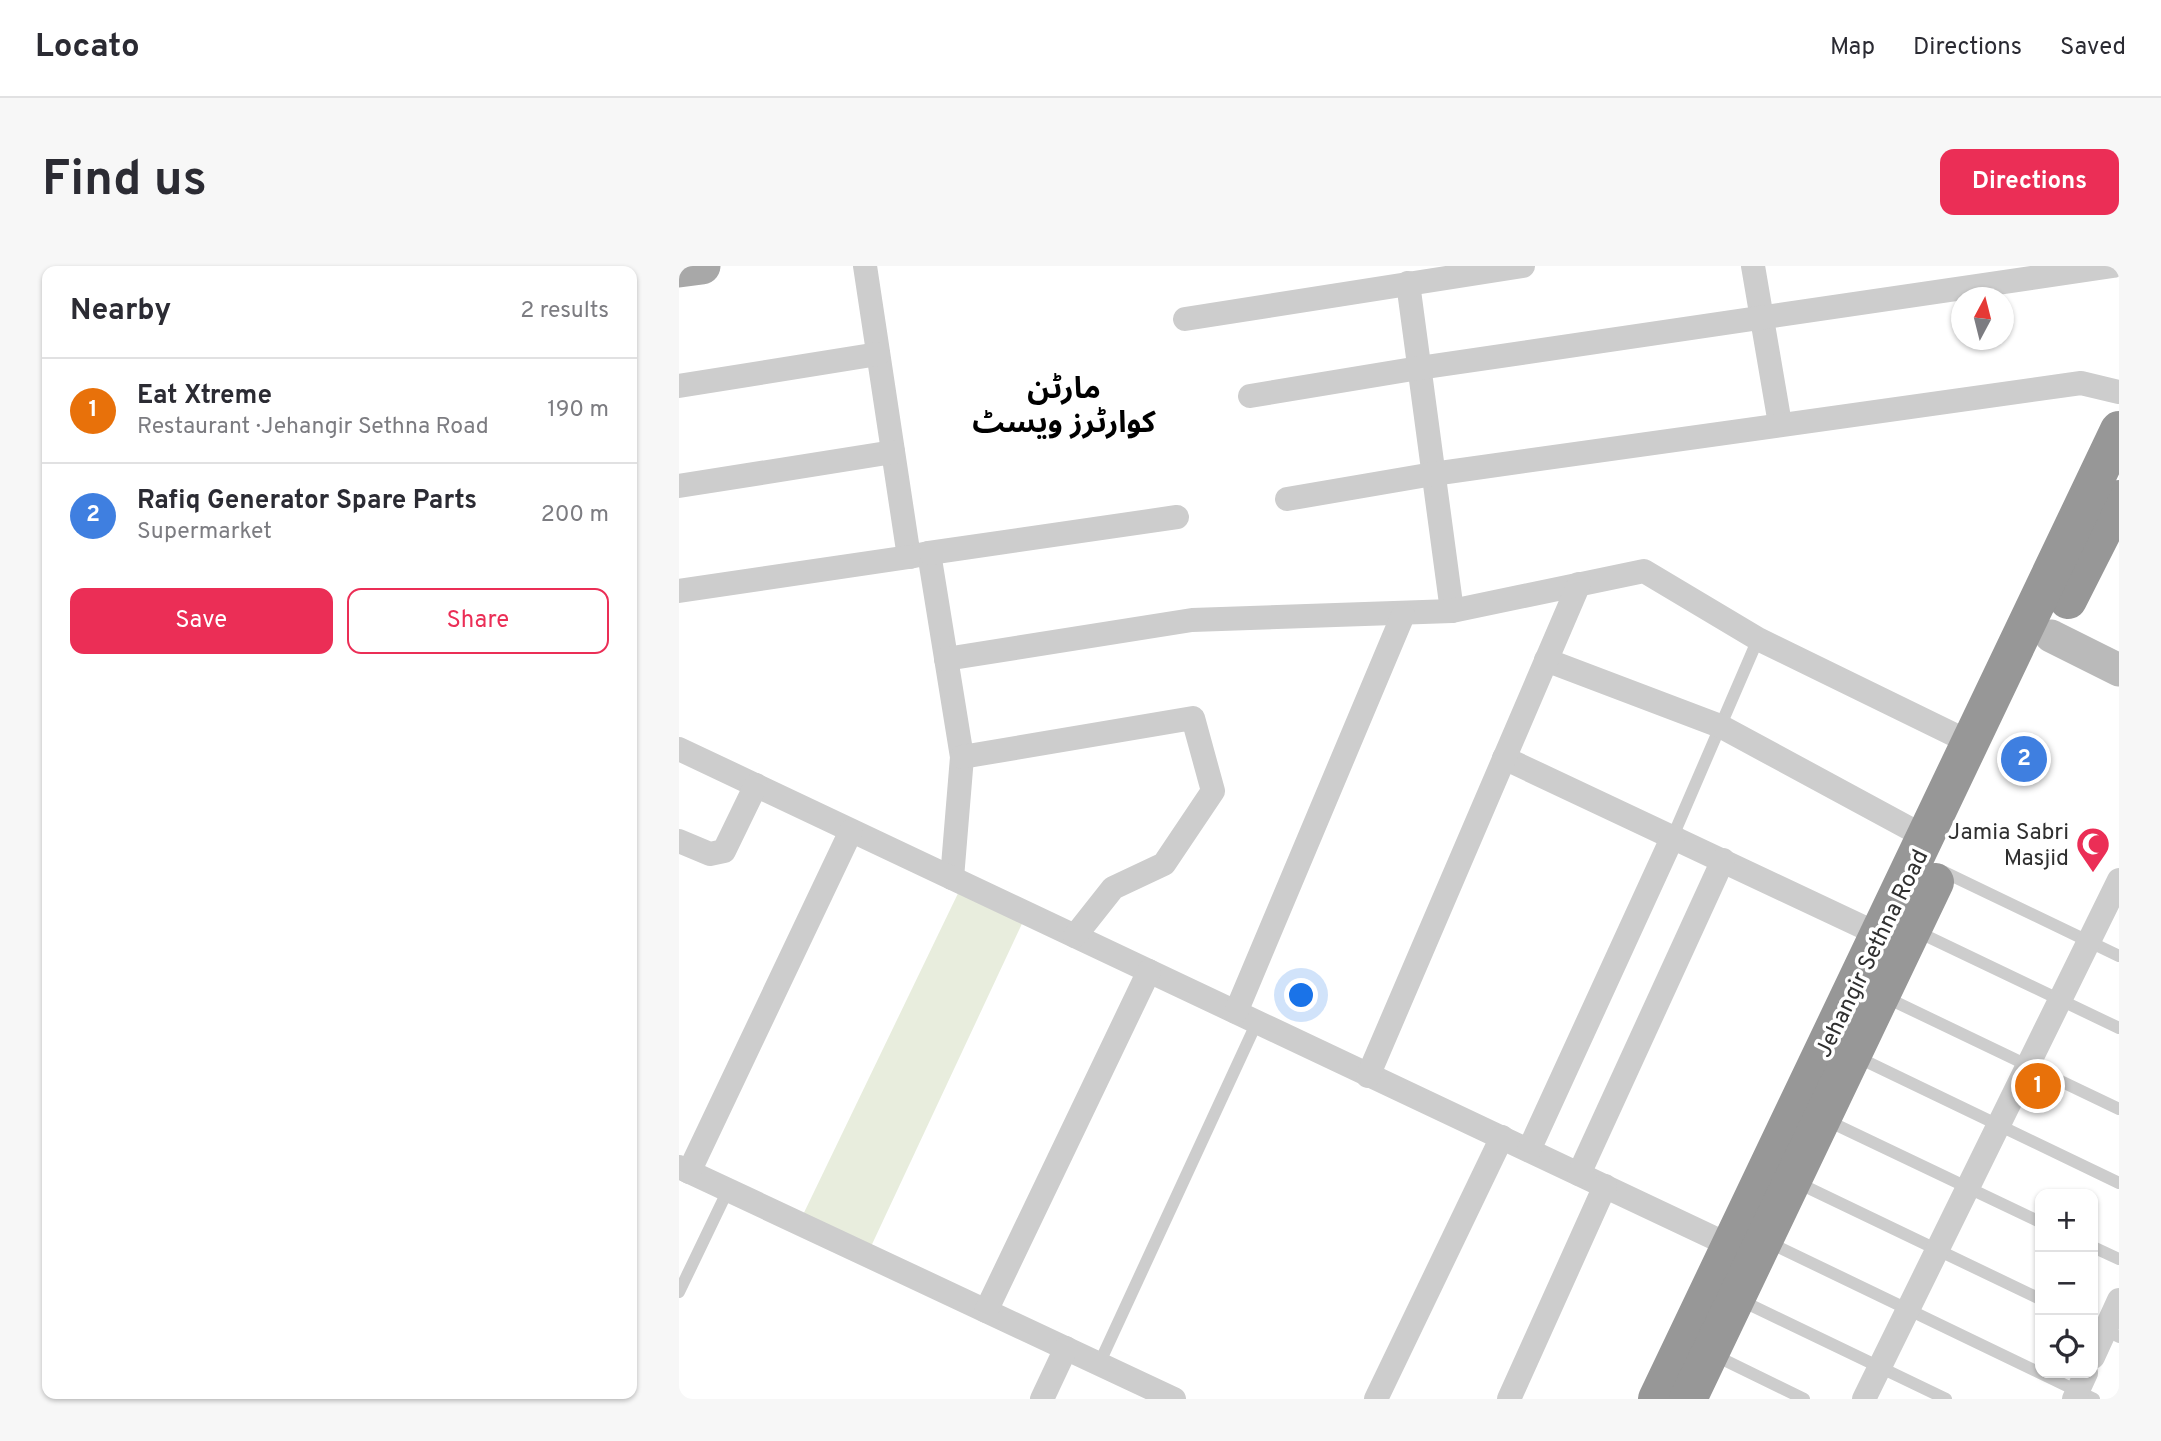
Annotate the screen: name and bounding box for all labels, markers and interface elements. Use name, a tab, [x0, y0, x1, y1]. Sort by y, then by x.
text: Locato	[35, 27, 140, 69]
text: Map	[1830, 33, 1875, 63]
text: Directions	[1913, 33, 2022, 63]
text: Saved	[2060, 33, 2126, 63]
button: Directions	[1940, 149, 2119, 215]
text: Find us	[42, 151, 207, 213]
north arrow	[1951, 287, 2014, 350]
text: Nearby	[70, 293, 171, 330]
text: 2 results	[520, 297, 609, 326]
district label: مارٹن کوارٹرز ویسٹ	[972, 372, 1156, 443]
text: Eat Xtreme	[137, 380, 272, 413]
text: 1	[88, 396, 98, 425]
text: 190 m	[547, 396, 609, 425]
text: Restaurant · Jehangir Sethna Road	[137, 413, 489, 442]
text: Rafiq Generator Spare Parts	[137, 485, 477, 518]
text: 2	[86, 501, 100, 530]
text: 200 m	[541, 501, 609, 530]
text: Supermarket	[137, 518, 272, 547]
button: Save	[70, 588, 333, 654]
button: Share	[347, 588, 609, 654]
pin: 2	[2001, 733, 2047, 785]
place label: Jamia Sabri Masjid	[1948, 819, 2069, 874]
mosque icon: Jamia Sabri Masjid	[2074, 825, 2112, 874]
street label: Jehangir Sethna Road	[1810, 845, 1936, 1063]
your location	[1284, 978, 1318, 1012]
pin: 1	[2015, 1060, 2061, 1112]
map controls	[2035, 1189, 2098, 1378]
button: +	[2035, 1189, 2098, 1252]
button: −	[2035, 1252, 2098, 1315]
button: locate	[2035, 1315, 2098, 1378]

